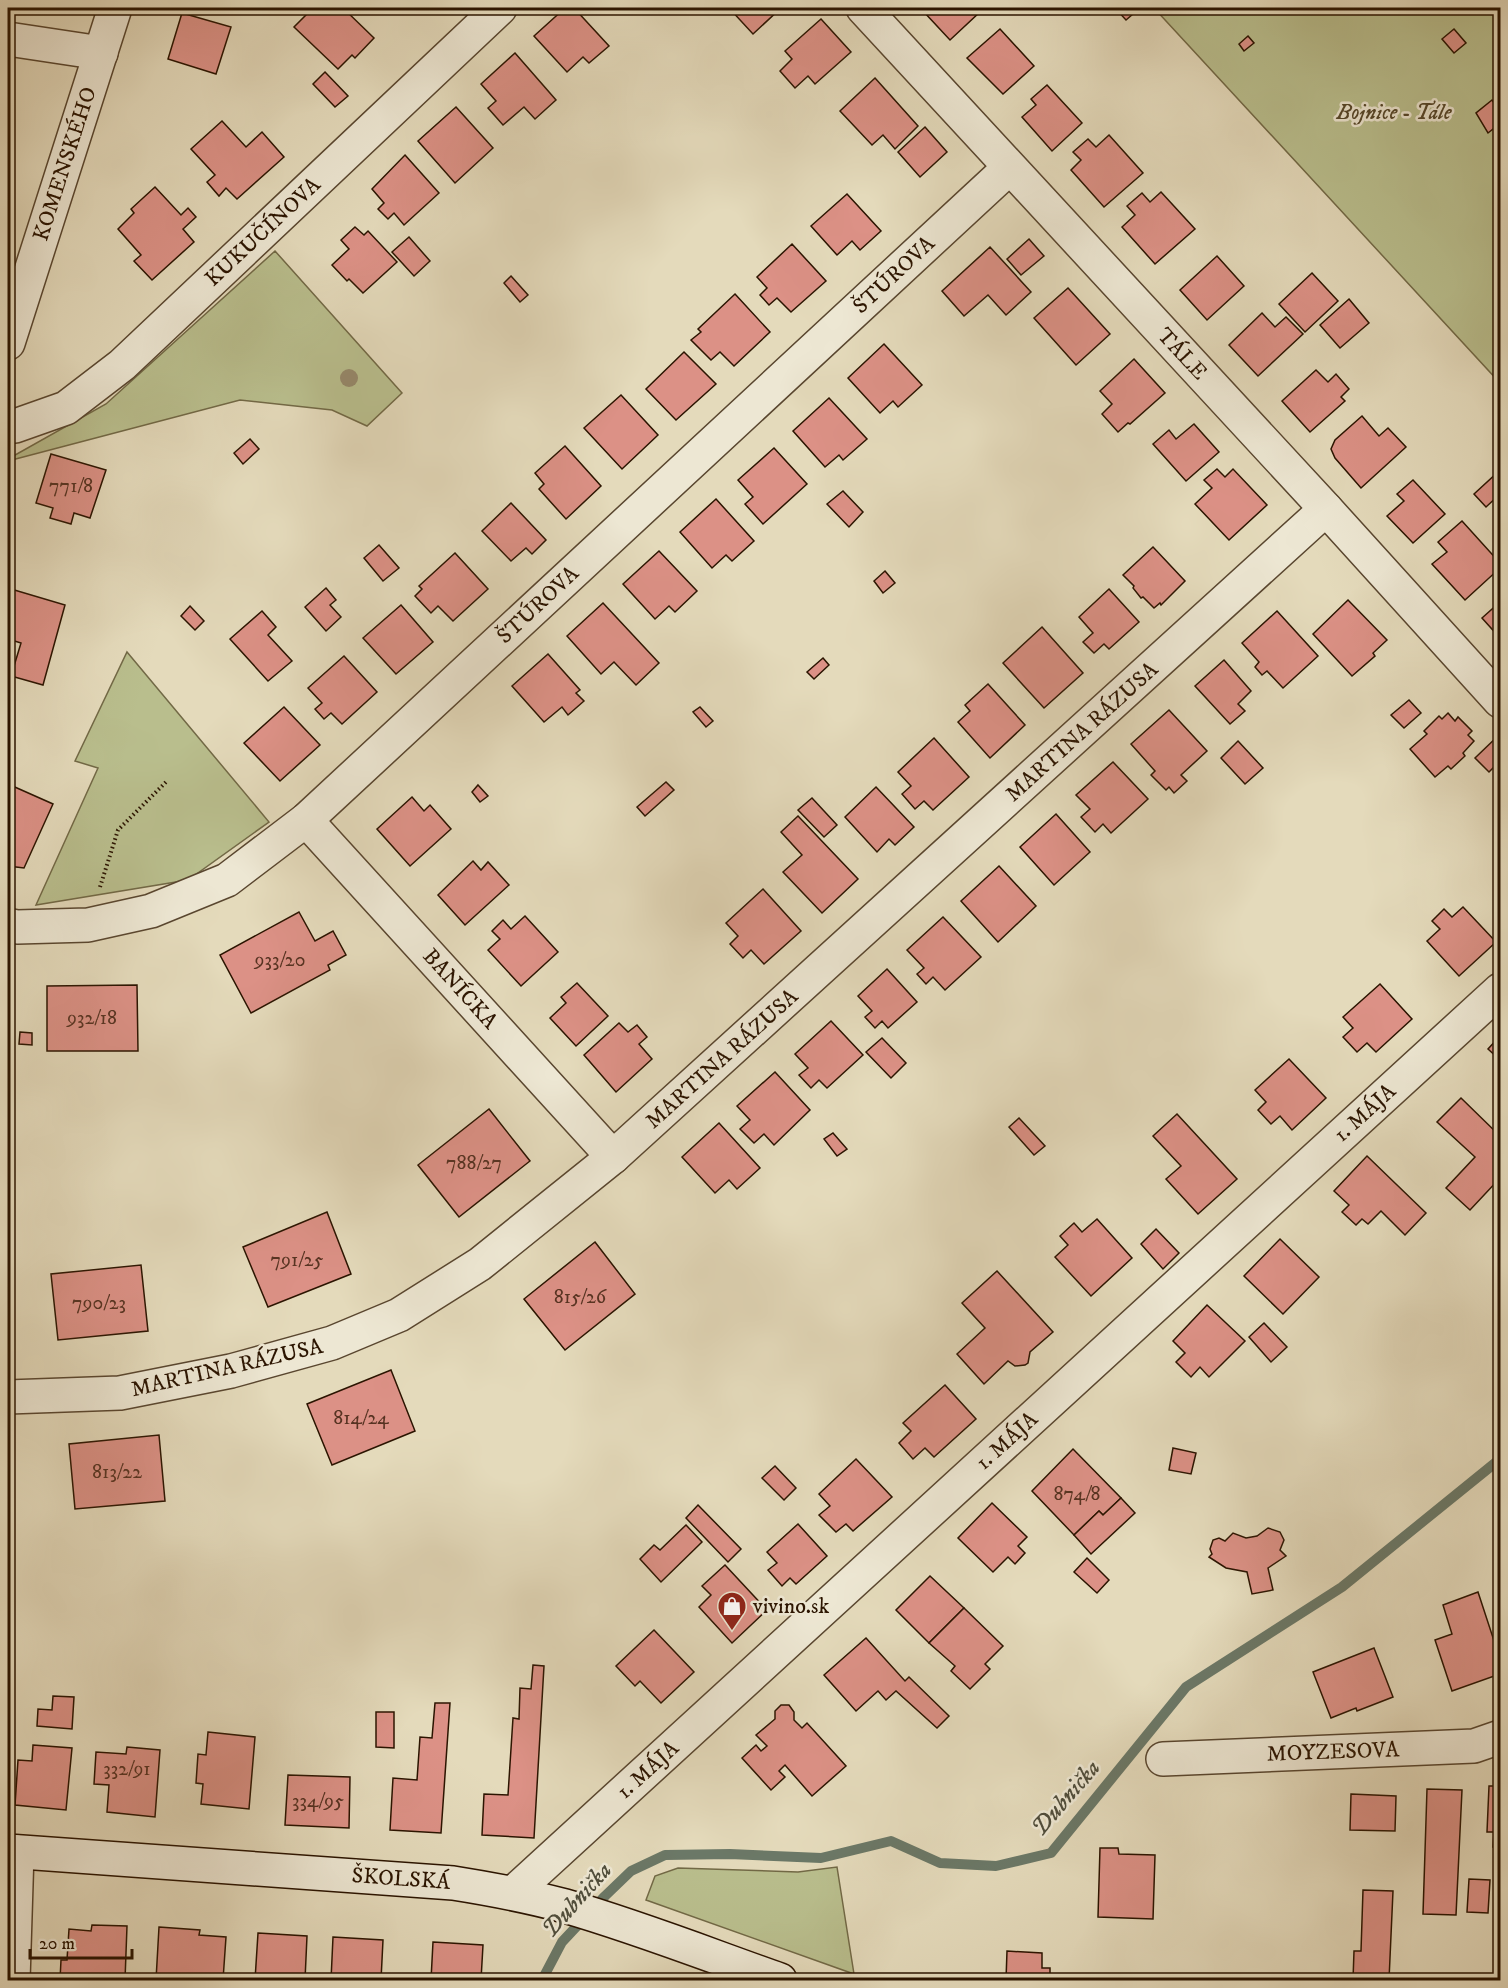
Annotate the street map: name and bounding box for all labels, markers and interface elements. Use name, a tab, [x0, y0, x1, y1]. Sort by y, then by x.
street label: KOMENSKÉHO	[27, 84, 103, 244]
park label: Bojnice - Tále	[1336, 99, 1452, 126]
street label: KUKUČÍNOVA	[199, 170, 327, 292]
street label: ŠTÚROVA	[847, 229, 941, 320]
street label: TÁLE	[1151, 322, 1214, 386]
house number: 771/8	[49, 474, 93, 499]
street label: ŠTÚROVA	[491, 559, 585, 650]
street label: MARTINA RÁZUSA	[999, 655, 1165, 808]
street label: BANÍCKA	[417, 943, 505, 1036]
house number: 933/20	[254, 948, 305, 973]
street label: MARTINA RÁZUSA	[639, 982, 805, 1135]
house number: 932/18	[66, 1006, 117, 1031]
street label: 1. MÁJA	[1328, 1077, 1402, 1148]
house number: 788/27	[446, 1151, 502, 1176]
house number: 791/25	[271, 1248, 323, 1273]
house number: 815/26	[554, 1285, 607, 1310]
house number: 790/23	[72, 1291, 126, 1316]
street label: MARTINA RÁZUSA	[128, 1332, 326, 1403]
street label: 1. MÁJA	[970, 1405, 1044, 1476]
house number: 814/24	[333, 1406, 389, 1431]
house number: 813/22	[92, 1460, 142, 1485]
house number: 874/8	[1053, 1482, 1101, 1507]
shop icon: vivino.sk	[716, 1590, 748, 1632]
place label: vivino.sk	[752, 1593, 829, 1620]
street label: 1. MÁJA	[611, 1734, 685, 1805]
street label: MOYZESOVA	[1266, 1736, 1401, 1768]
water label: Dubnička	[1025, 1754, 1107, 1842]
house number: 332/91	[103, 1757, 151, 1782]
house number: 334/95	[292, 1789, 344, 1814]
water label: Dubnička	[535, 1856, 619, 1944]
street label: ŠKOLSKÁ	[351, 1861, 452, 1896]
scale bar	[30, 1922, 132, 1960]
text: 20 m	[39, 1933, 75, 1955]

